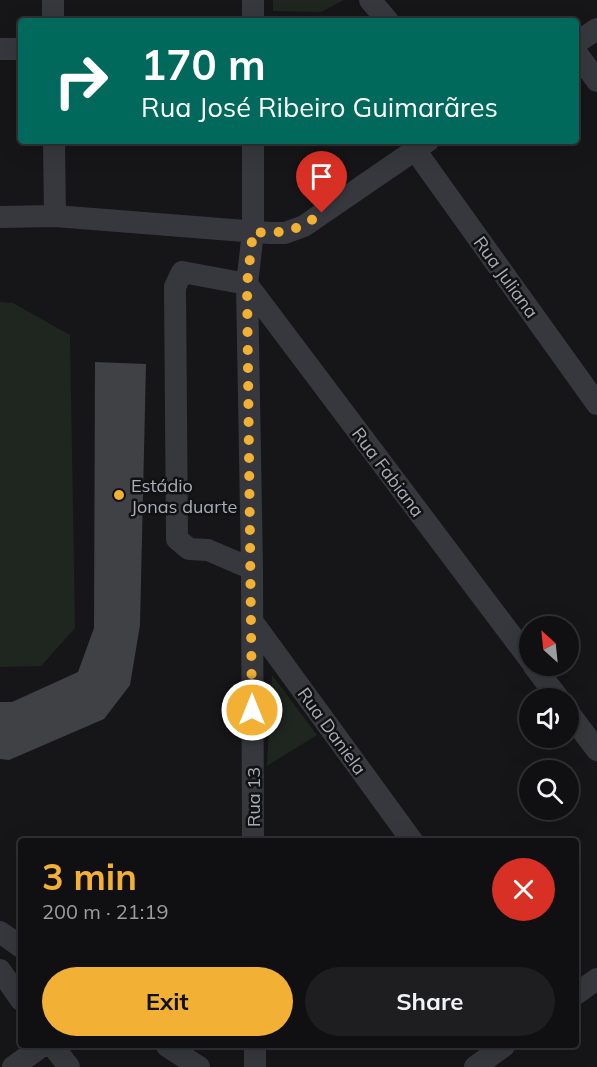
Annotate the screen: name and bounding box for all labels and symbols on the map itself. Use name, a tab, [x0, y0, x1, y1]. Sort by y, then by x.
pin	[296, 151, 347, 213]
street label: Rua Juliana	[469, 232, 543, 322]
street label: Rua Fabiana	[347, 423, 429, 521]
place label: Estádio Jonas duarte	[131, 474, 237, 518]
marker: Estádio Jonas duarte	[112, 488, 126, 502]
north arrow	[519, 616, 579, 676]
position arrow	[220, 678, 284, 742]
street label: Rua Daniela	[293, 683, 371, 779]
street label: Rua 13	[242, 767, 265, 827]

